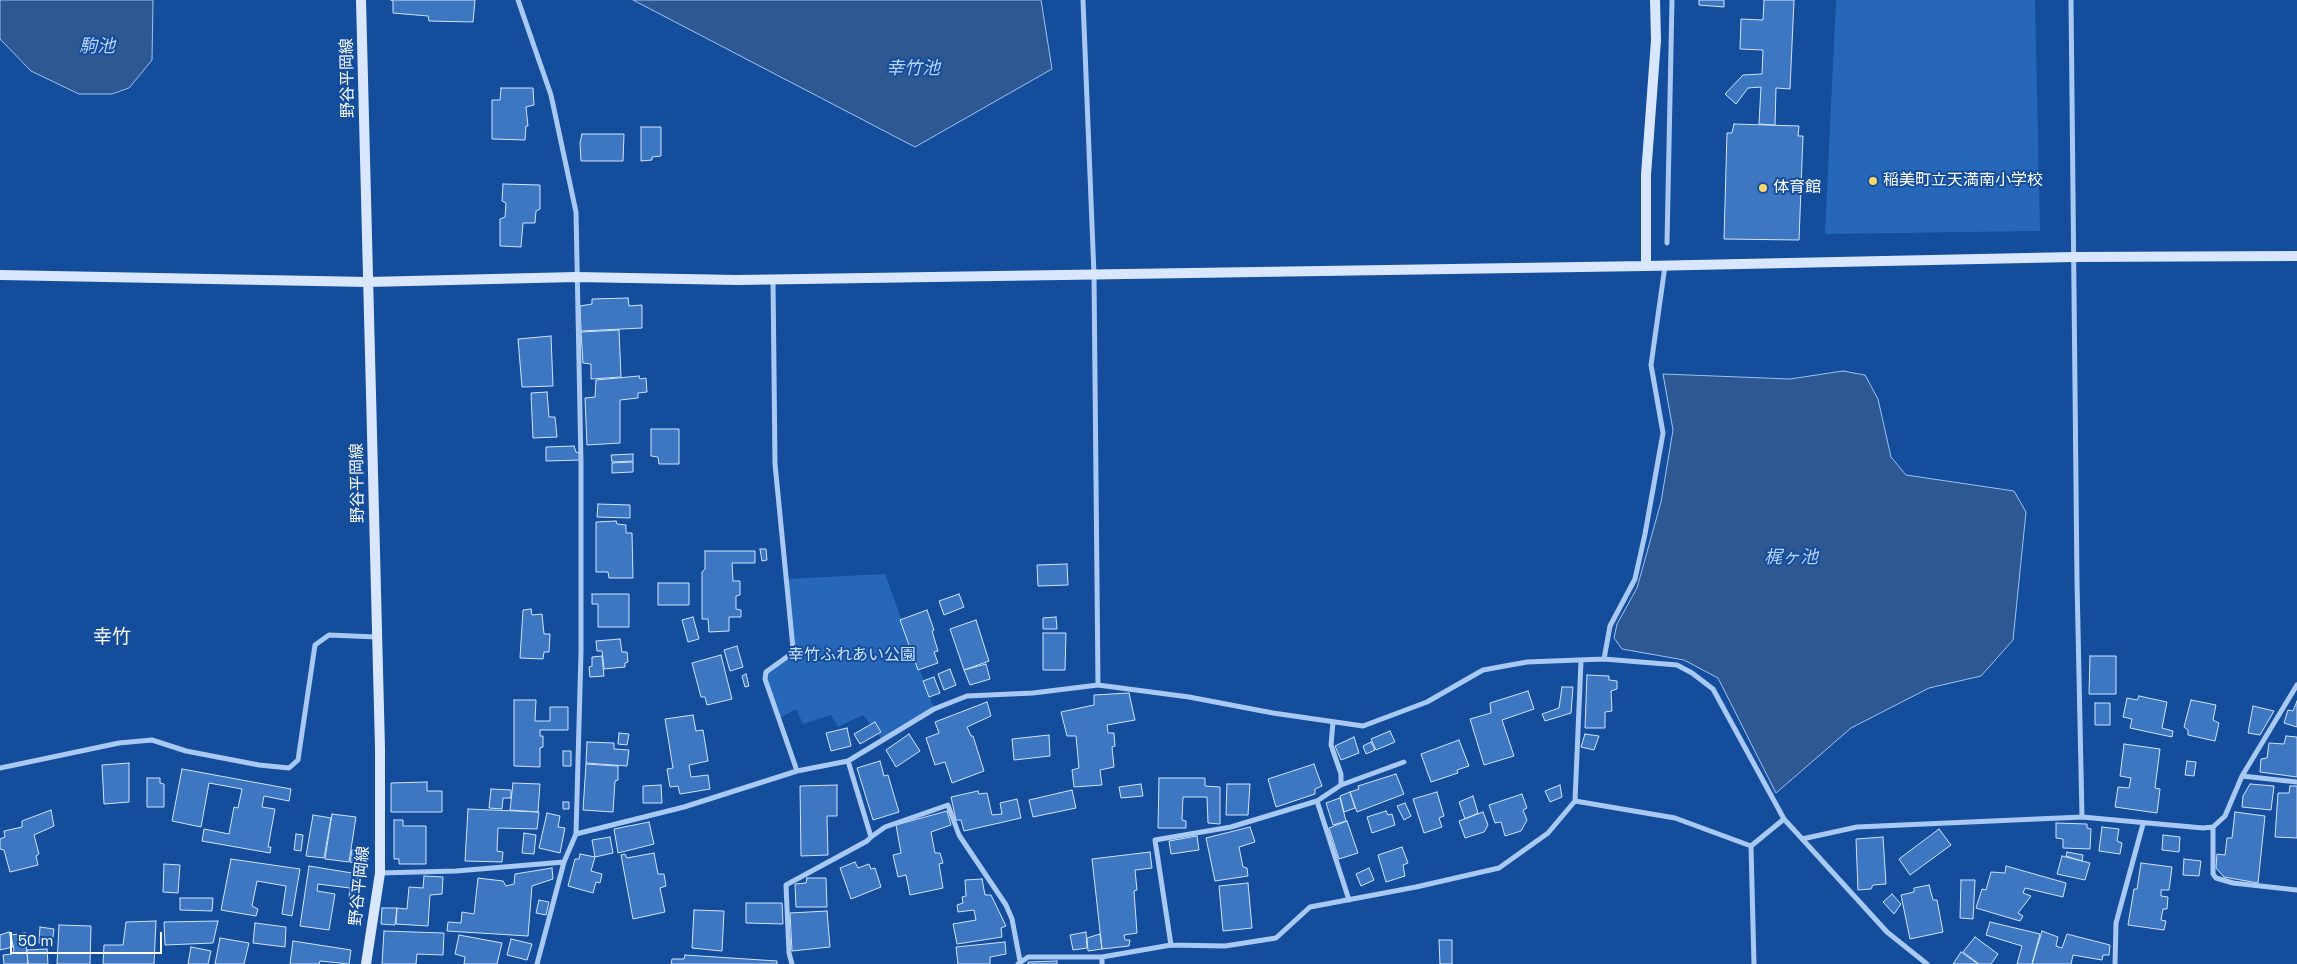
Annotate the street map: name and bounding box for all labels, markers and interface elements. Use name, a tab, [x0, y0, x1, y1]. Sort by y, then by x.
water label: 駒池	[79, 36, 115, 58]
street label: 野谷平岡線	[338, 38, 358, 118]
water label: 幸竹池	[886, 58, 940, 80]
place label: 稲美町立天満南小学校	[1883, 171, 2043, 191]
marker: 稲美町立天満南小学校	[1867, 175, 1879, 187]
place label: 体育館	[1773, 178, 1821, 198]
marker: 体育館	[1757, 182, 1769, 194]
street label: 野谷平岡線	[348, 443, 368, 523]
water label: 梶ヶ池	[1764, 547, 1818, 569]
district label: 幸竹	[93, 627, 131, 649]
park label: 幸竹ふれあい公園	[788, 646, 916, 666]
street label: 野谷平岡線	[346, 845, 374, 927]
scale bar	[12, 922, 165, 954]
text: 50 m	[18, 931, 53, 950]

